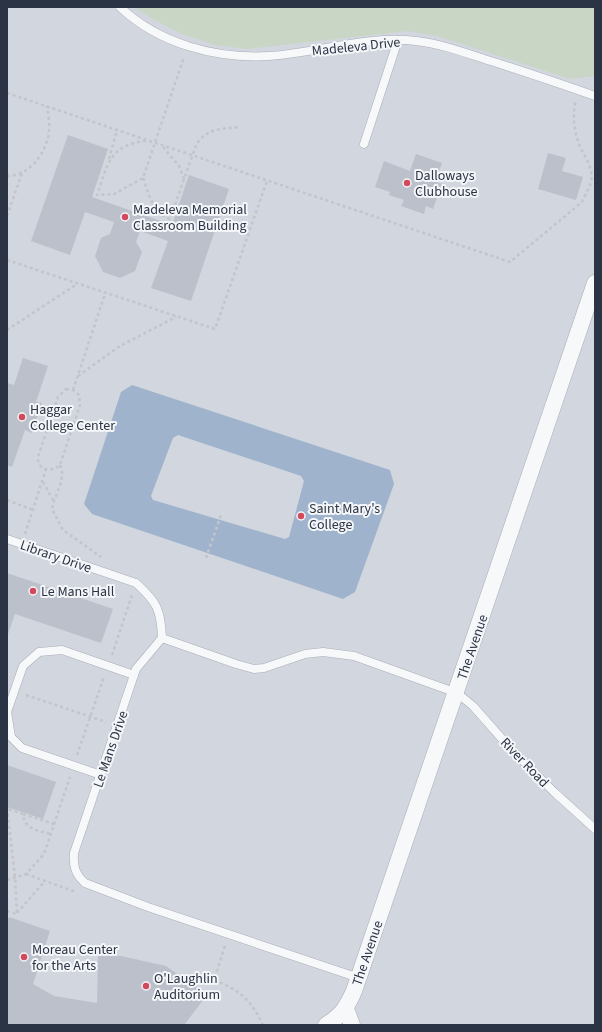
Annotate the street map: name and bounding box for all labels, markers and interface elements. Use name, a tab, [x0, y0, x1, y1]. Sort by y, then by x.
street label: Madeleva Drive	[311, 32, 401, 62]
place label: Dalloways Clubhouse	[415, 166, 478, 202]
marker: Dalloways Clubhouse	[402, 178, 412, 188]
place label: Madeleva Memorial Classroom Building	[133, 200, 247, 236]
marker: Madeleva Memorial Classroom Building	[120, 212, 130, 222]
place label: Haggar College Center	[30, 400, 115, 436]
marker: Haggar College Center	[17, 412, 27, 422]
place label: Saint Mary's College	[309, 499, 380, 535]
marker: Saint Mary's College	[296, 511, 306, 521]
street label: Library Drive	[17, 535, 94, 579]
place label: Le Mans Hall	[41, 582, 115, 602]
marker: Le Mans Hall	[28, 586, 38, 596]
street label: The Avenue	[452, 612, 493, 683]
street label: Le Mans Drive	[88, 708, 133, 791]
street label: River Road	[495, 733, 553, 792]
street label: The Avenue	[347, 918, 388, 989]
place label: Moreau Center for the Arts	[32, 940, 118, 976]
marker: Moreau Center for the Arts	[19, 952, 29, 962]
place label: O'Laughlin Auditorium	[154, 969, 220, 1005]
marker: O'Laughlin Auditorium	[141, 981, 151, 991]

